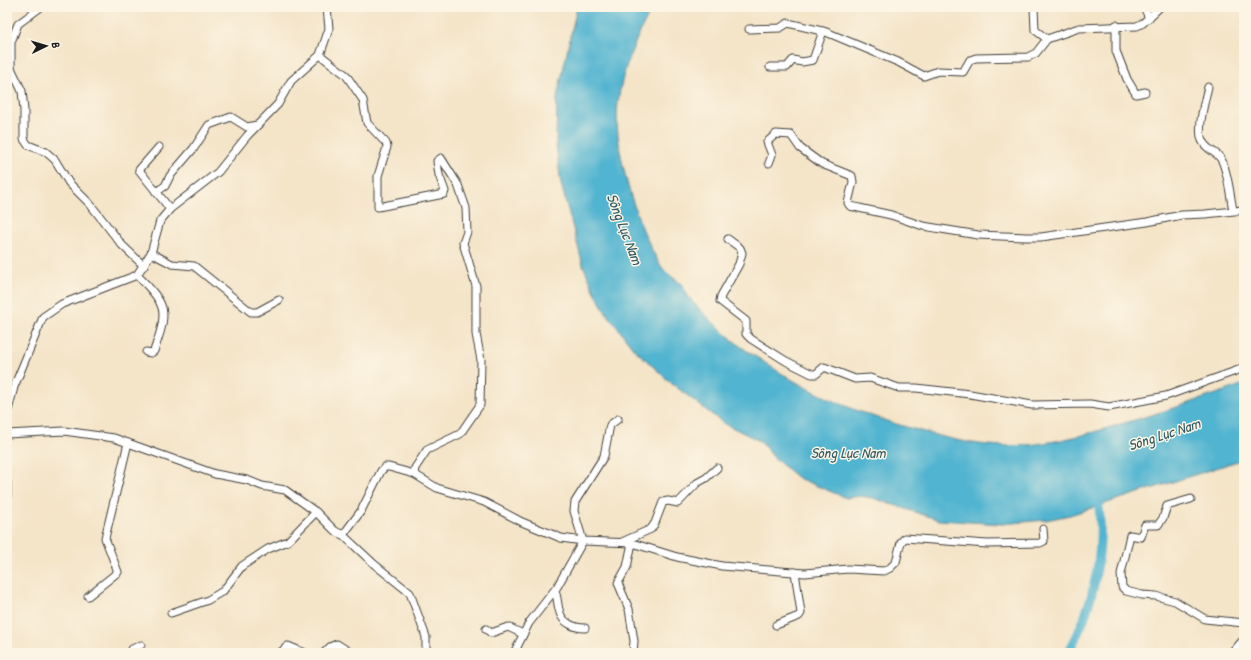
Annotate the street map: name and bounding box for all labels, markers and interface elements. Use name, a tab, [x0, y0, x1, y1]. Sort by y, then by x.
north arrow	[26, 26, 66, 66]
text: B	[49, 42, 63, 49]
water label: Sông Lục Nam	[602, 190, 648, 268]
water label: Sông Lục Nam	[1125, 412, 1204, 456]
water label: Sông Lục Nam	[811, 442, 886, 463]

